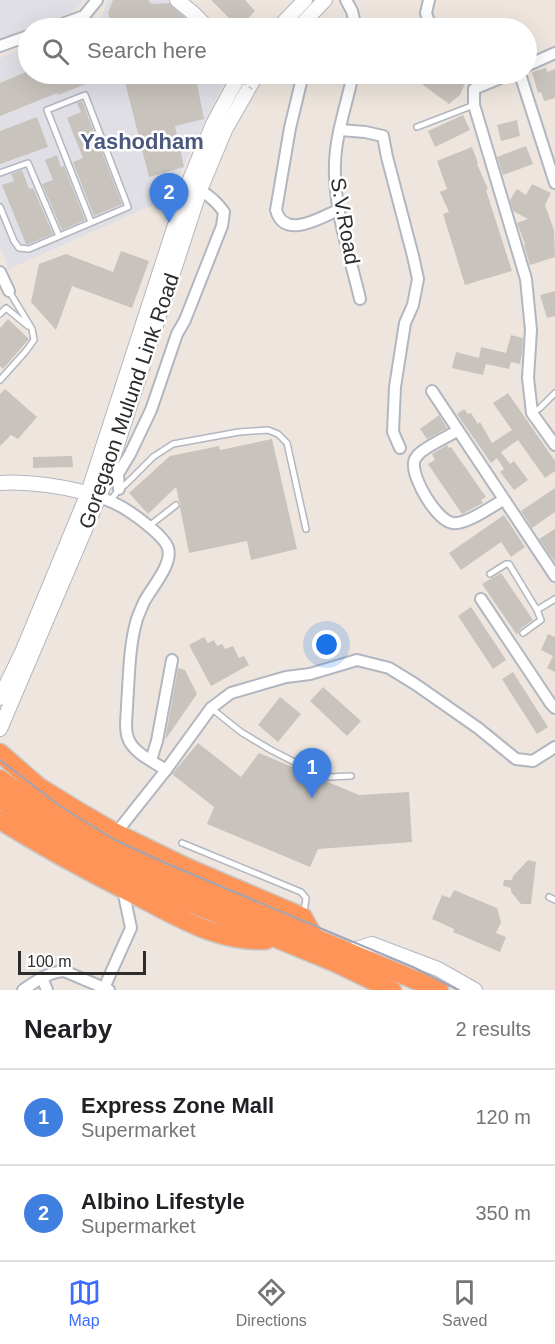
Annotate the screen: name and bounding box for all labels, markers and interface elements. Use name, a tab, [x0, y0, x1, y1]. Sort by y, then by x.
search box	[18, 18, 537, 84]
icon: search	[39, 35, 72, 68]
text: Search here	[87, 38, 207, 63]
district label: Yashodham	[80, 129, 204, 154]
pin: 2	[150, 174, 188, 223]
street label: S.V.Road	[327, 176, 364, 266]
street label: Goregaon Mulund Link Road	[74, 270, 183, 532]
your location	[312, 630, 341, 659]
pin: 1	[292, 748, 332, 798]
scale bar	[18, 948, 146, 976]
text: 100 m	[27, 953, 71, 970]
text: Nearby	[24, 1014, 112, 1044]
text: 2 results	[455, 1018, 531, 1040]
text: Express Zone Mall	[81, 1093, 274, 1118]
text: 1	[38, 1106, 49, 1128]
text: 120 m	[475, 1106, 531, 1128]
text: Supermarket	[81, 1119, 196, 1141]
text: Albino Lifestyle	[81, 1189, 245, 1214]
text: 2	[38, 1202, 49, 1224]
text: 350 m	[475, 1202, 531, 1224]
text: Supermarket	[81, 1215, 196, 1237]
tab: Map	[68, 1276, 101, 1330]
tab: Directions	[236, 1276, 307, 1330]
tab: Saved	[442, 1276, 487, 1330]

